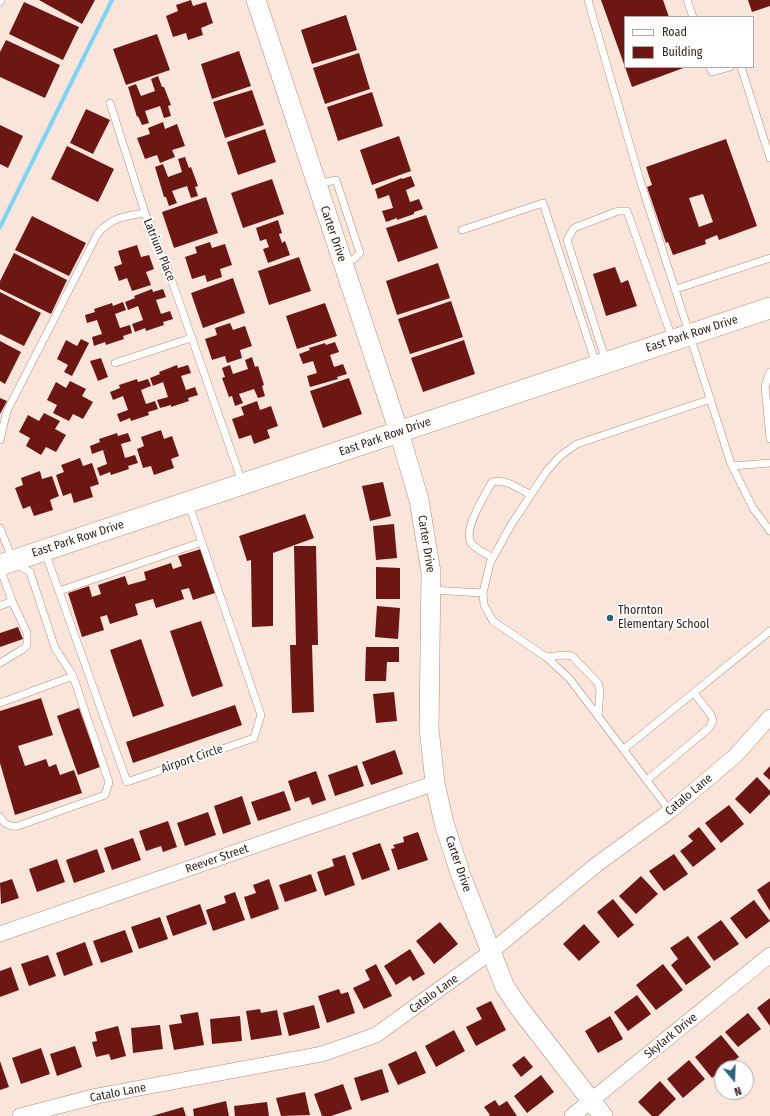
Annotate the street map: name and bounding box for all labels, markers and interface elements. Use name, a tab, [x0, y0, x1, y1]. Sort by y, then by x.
legend	[624, 16, 754, 68]
text: Road	[662, 25, 687, 39]
text: Building	[662, 45, 702, 59]
street label: Carter Drive	[317, 204, 349, 264]
street label: Latrium Place	[140, 216, 178, 284]
street label: East Park Row Drive	[644, 312, 740, 356]
street label: East Park Row Drive	[337, 415, 433, 459]
street label: Carter Drive	[414, 514, 438, 574]
street label: East Park Row Drive	[30, 517, 126, 561]
place label: Thornton Elementary School	[618, 604, 709, 632]
marker: Thornton Elementary School	[605, 613, 615, 623]
street label: Airport Circle	[159, 742, 225, 776]
street label: Catalo Lane	[663, 771, 715, 819]
street label: Carter Drive	[442, 834, 474, 894]
street label: Reever Street	[183, 841, 251, 877]
street label: Catalo Lane	[407, 971, 461, 1017]
street label: Skylark Drive	[642, 1010, 700, 1062]
north arrow	[714, 1060, 754, 1100]
street label: Catalo Lane	[89, 1080, 147, 1106]
text: N	[733, 1084, 743, 1098]

